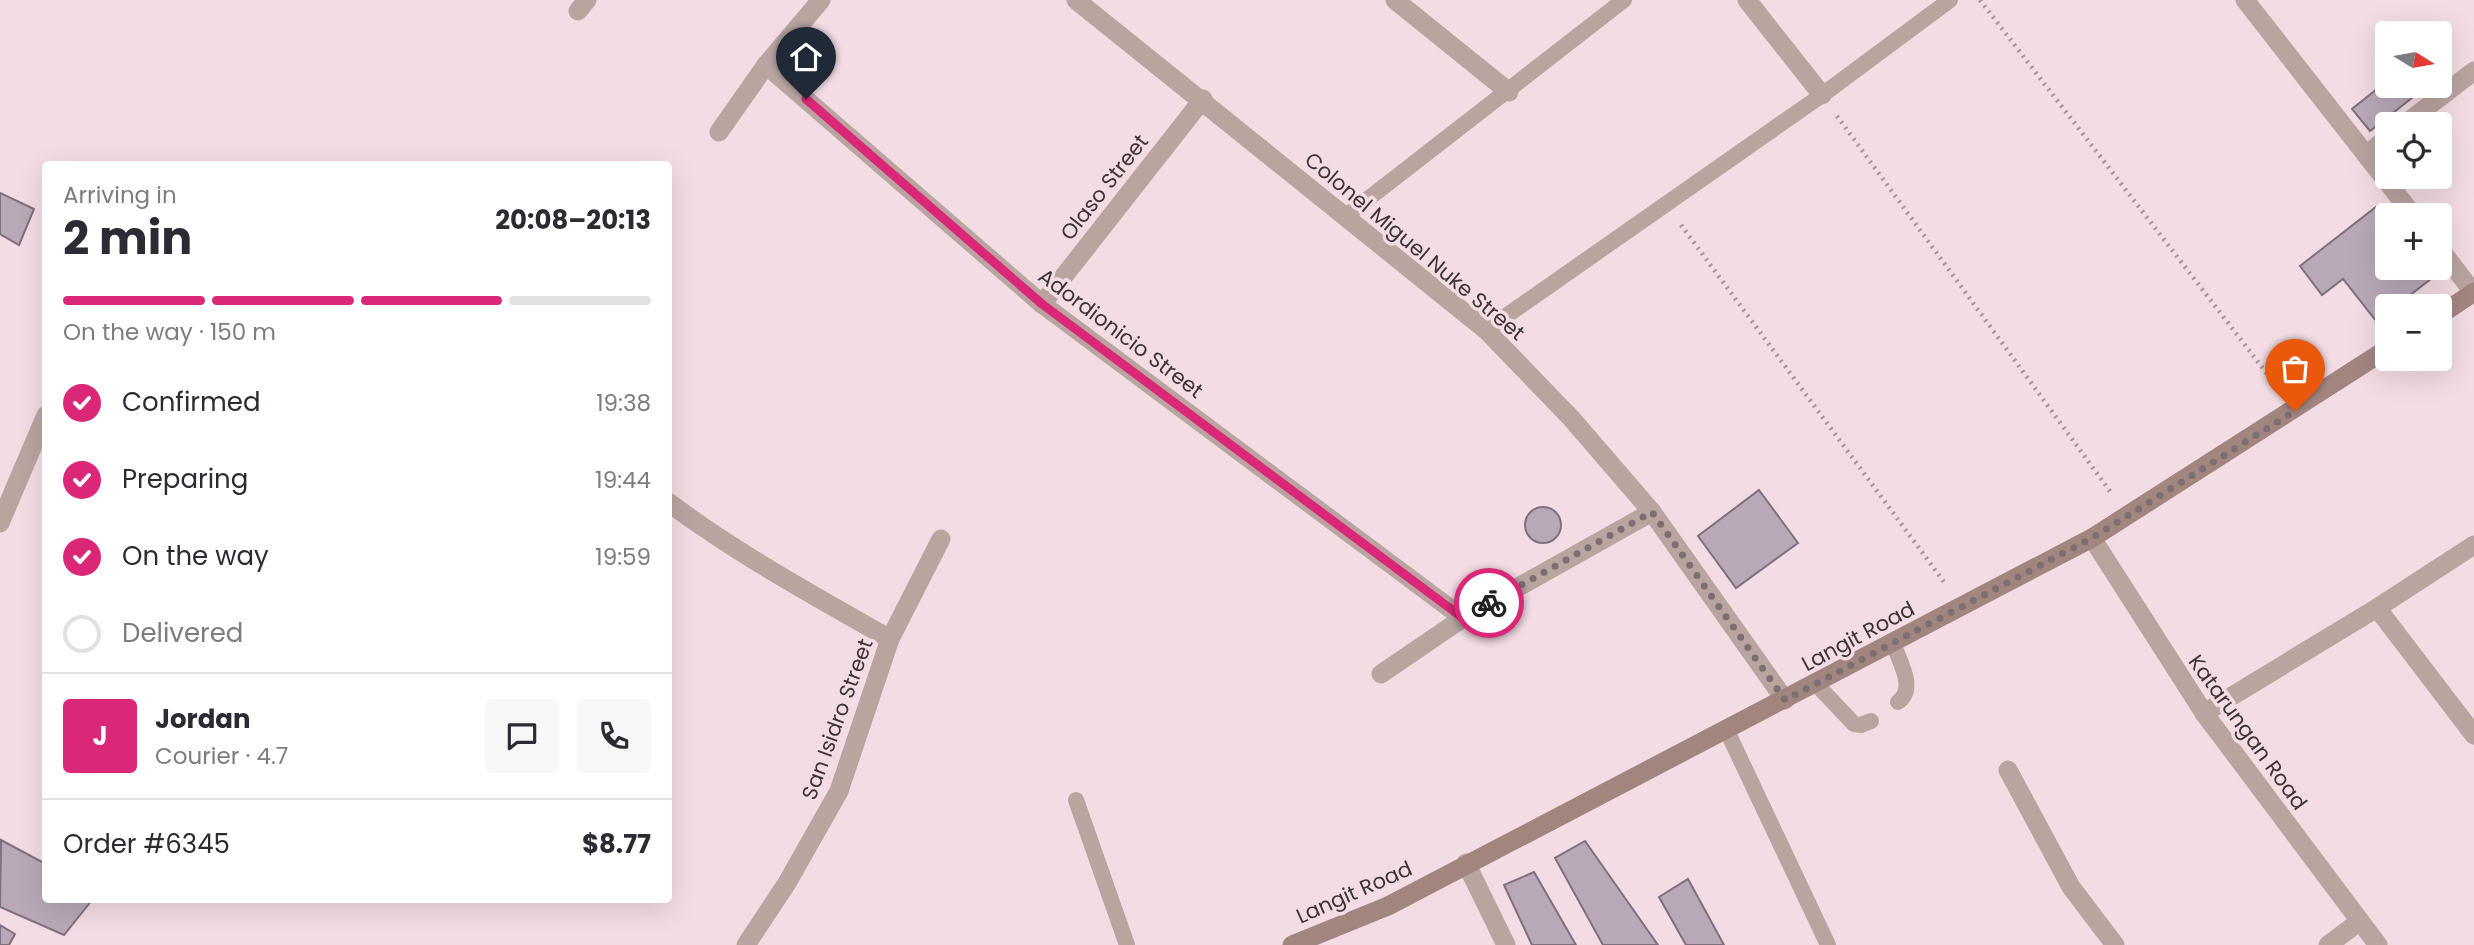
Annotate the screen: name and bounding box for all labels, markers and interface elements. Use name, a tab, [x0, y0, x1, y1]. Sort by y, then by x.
north arrow	[2375, 21, 2452, 98]
map controls	[2375, 21, 2452, 371]
pin	[776, 27, 836, 99]
icon: home	[787, 38, 825, 76]
button: locate	[2375, 112, 2452, 189]
street label: Olaso Street	[1053, 128, 1155, 246]
street label: Colonel Miguel Nuke Street	[1299, 145, 1531, 347]
text: Arriving in	[63, 179, 177, 211]
text: 20:08–20:13	[495, 202, 651, 238]
button: +	[2375, 203, 2452, 280]
text: 2 min	[63, 206, 192, 270]
street label: Adordionicio Street	[1033, 261, 1209, 405]
button: −	[2375, 294, 2452, 371]
text: On the way · 150 m	[63, 316, 276, 348]
pin	[2265, 339, 2325, 411]
icon: bag	[2276, 350, 2314, 388]
icon: check	[63, 384, 101, 422]
text: Confirmed	[122, 384, 260, 420]
text: 19:38	[596, 387, 651, 419]
icon: check	[63, 461, 101, 499]
text: Preparing	[122, 461, 248, 497]
text: 19:44	[595, 464, 651, 496]
icon: check	[63, 538, 101, 576]
text: On the way	[122, 538, 269, 574]
text: 19:59	[595, 541, 651, 573]
courier	[1454, 568, 1524, 638]
icon: bike	[1470, 584, 1508, 622]
street label: Langit Road	[1796, 594, 1920, 678]
text: Delivered	[122, 615, 243, 651]
street label: San Isidro Street	[794, 634, 880, 804]
street label: Katarungan Road	[2182, 648, 2314, 816]
button: chat	[485, 699, 559, 773]
button: phone	[577, 699, 651, 773]
text: Jordan	[155, 701, 251, 737]
text: J	[92, 718, 108, 754]
text: Courier · 4.7	[155, 740, 288, 772]
text: Order #6345	[63, 826, 230, 862]
text: $8.77	[582, 826, 651, 862]
street label: Langit Road	[1291, 854, 1417, 930]

